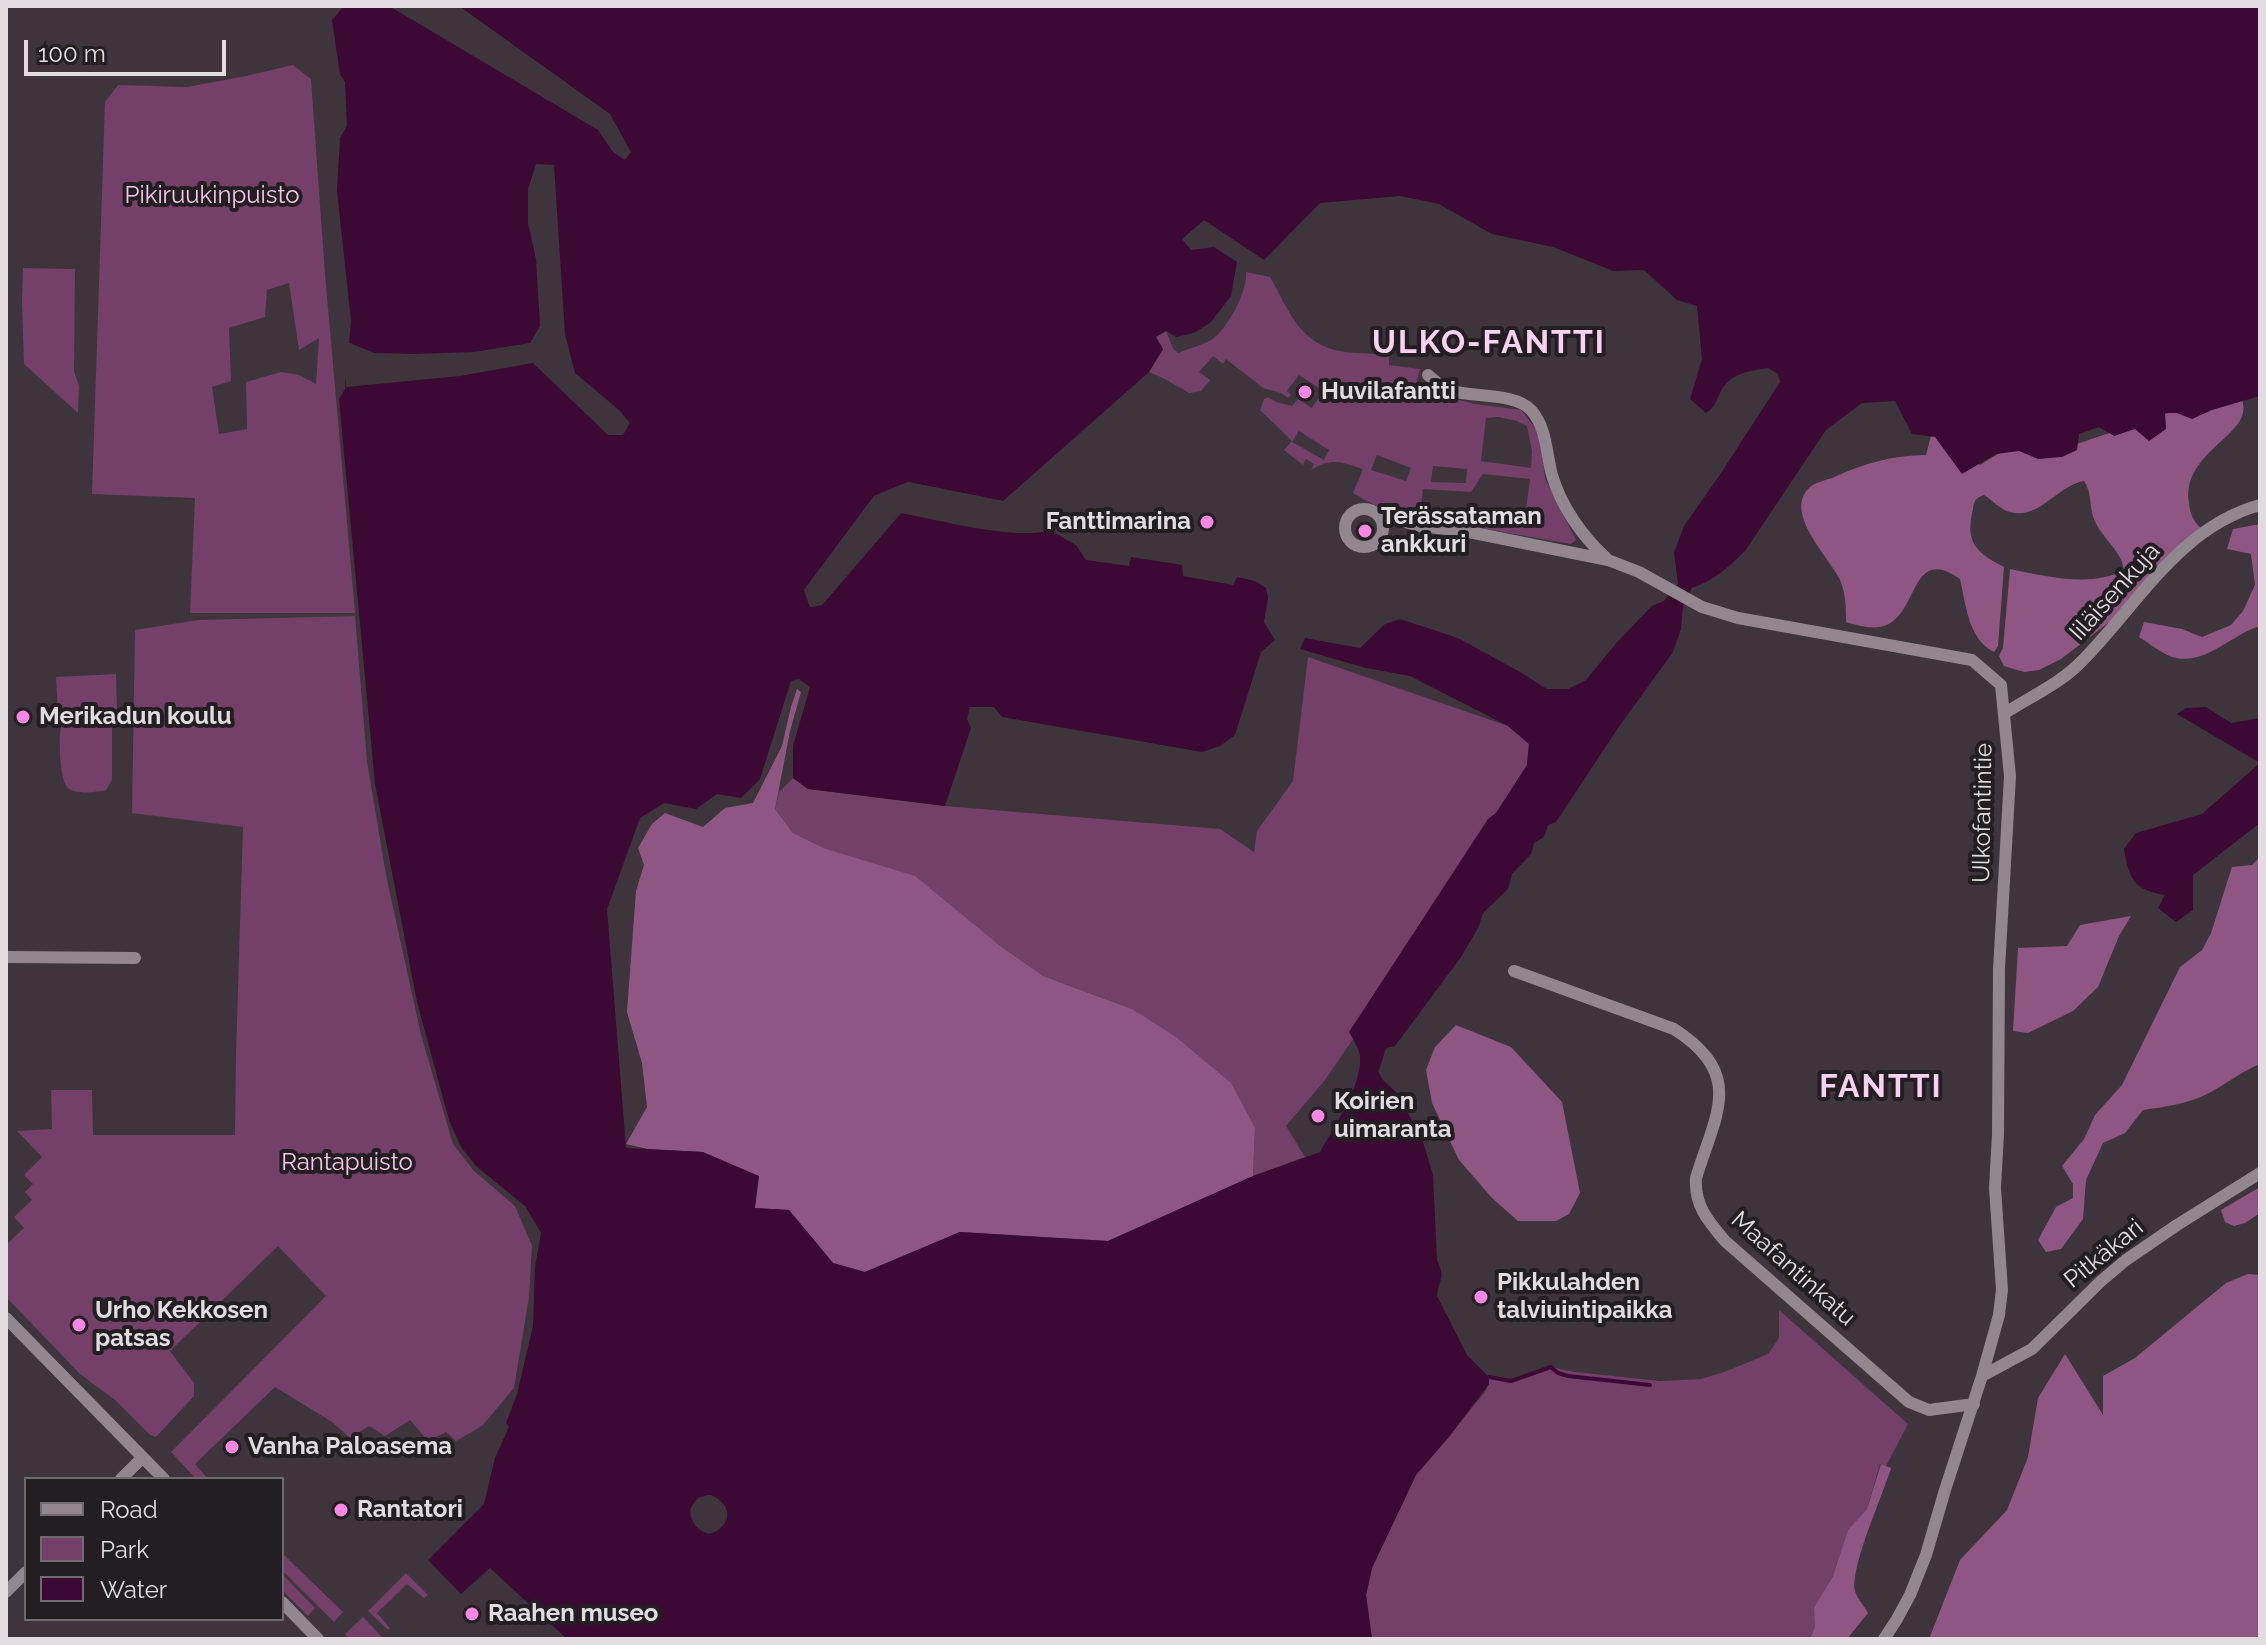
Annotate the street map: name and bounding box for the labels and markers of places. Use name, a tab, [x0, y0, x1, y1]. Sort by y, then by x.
place label: Huvilafantti	[1321, 378, 1456, 406]
marker: Huvilafantti	[1296, 383, 1314, 401]
place label: Terässataman ankkuri	[1381, 503, 1542, 559]
place label: Fanttimarina	[1046, 508, 1191, 536]
marker: Fanttimarina	[1198, 513, 1216, 531]
marker: Terässataman ankkuri	[1356, 522, 1374, 540]
place label: Merikadun koulu	[39, 703, 232, 731]
marker: Merikadun koulu	[14, 708, 32, 726]
place label: Koirien uimaranta	[1334, 1088, 1451, 1144]
marker: Koirien uimaranta	[1309, 1107, 1327, 1125]
place label: Pikkulahden talviuintipaikka	[1497, 1269, 1673, 1325]
marker: Pikkulahden talviuintipaikka	[1472, 1288, 1490, 1306]
place label: Urho Kekkosen patsas	[95, 1297, 268, 1353]
marker: Urho Kekkosen patsas	[70, 1316, 88, 1334]
place label: Vanha Paloasema	[248, 1433, 452, 1461]
marker: Vanha Paloasema	[223, 1438, 241, 1456]
place label: Rantatori	[357, 1496, 463, 1524]
marker: Rantatori	[332, 1501, 350, 1519]
place label: Raahen museo	[488, 1600, 658, 1628]
marker: Raahen museo	[463, 1605, 481, 1623]

